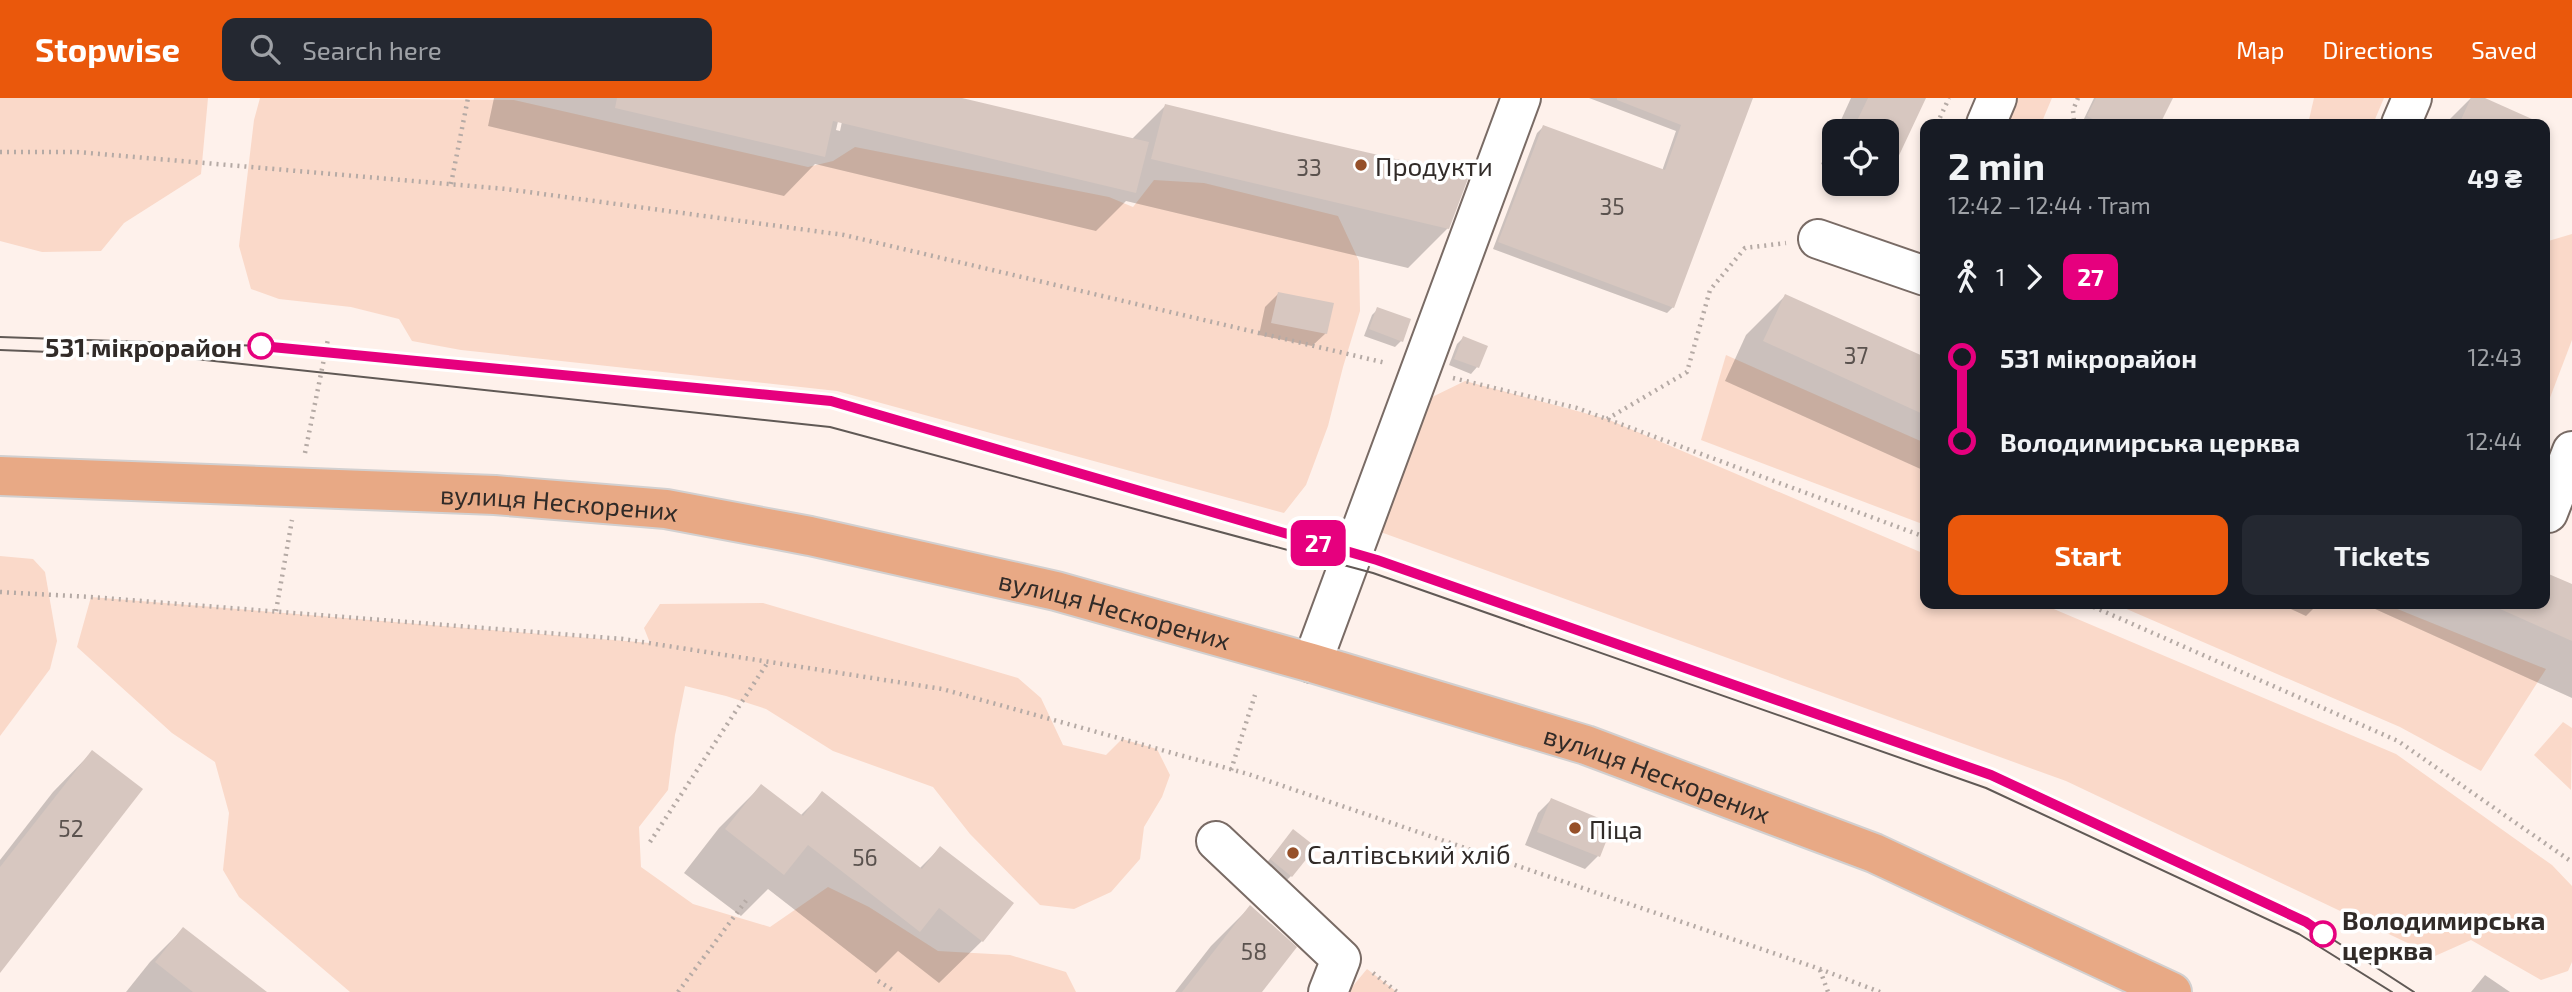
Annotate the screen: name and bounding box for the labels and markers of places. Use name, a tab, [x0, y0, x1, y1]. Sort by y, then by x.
place label: Продукти	[1375, 150, 1493, 182]
marker: Продукти	[1353, 157, 1369, 173]
place label: 531 мікрорайон	[45, 331, 242, 362]
marker: 531 мікрорайон	[248, 333, 274, 359]
place label: Піца	[1589, 813, 1643, 844]
marker: Піца	[1567, 820, 1583, 836]
place label: Салтівський хліб	[1307, 838, 1511, 869]
marker: Салтівський хліб	[1285, 845, 1301, 861]
place label: Володимирська церква	[2342, 904, 2545, 965]
marker: Володимирська церква	[2310, 921, 2336, 947]

